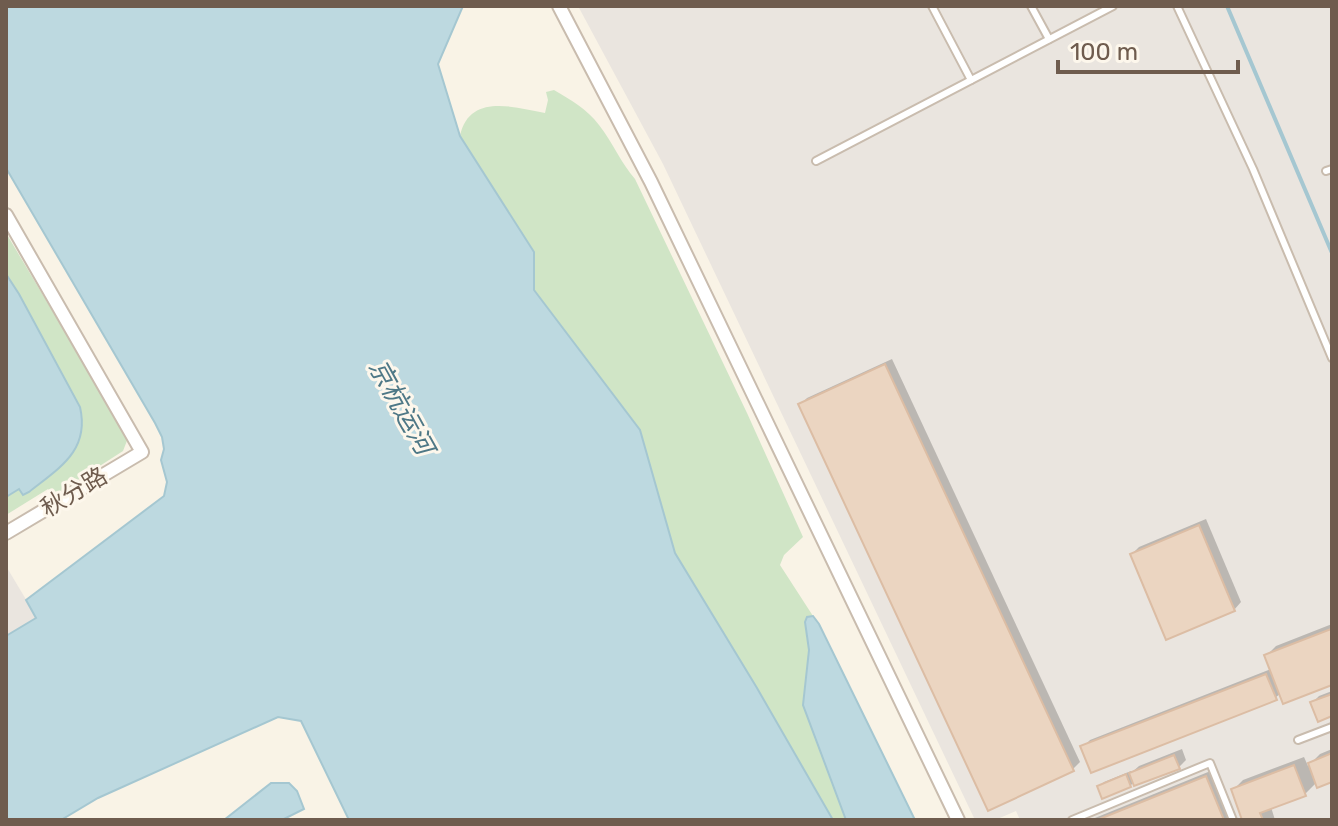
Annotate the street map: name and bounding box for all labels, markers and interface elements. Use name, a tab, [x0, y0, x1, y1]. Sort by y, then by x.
scale bar	[1058, 24, 1238, 74]
text: 100 m	[1070, 38, 1138, 66]
water label: 京杭运河	[362, 354, 442, 464]
street label: 秋分路	[36, 461, 112, 523]

